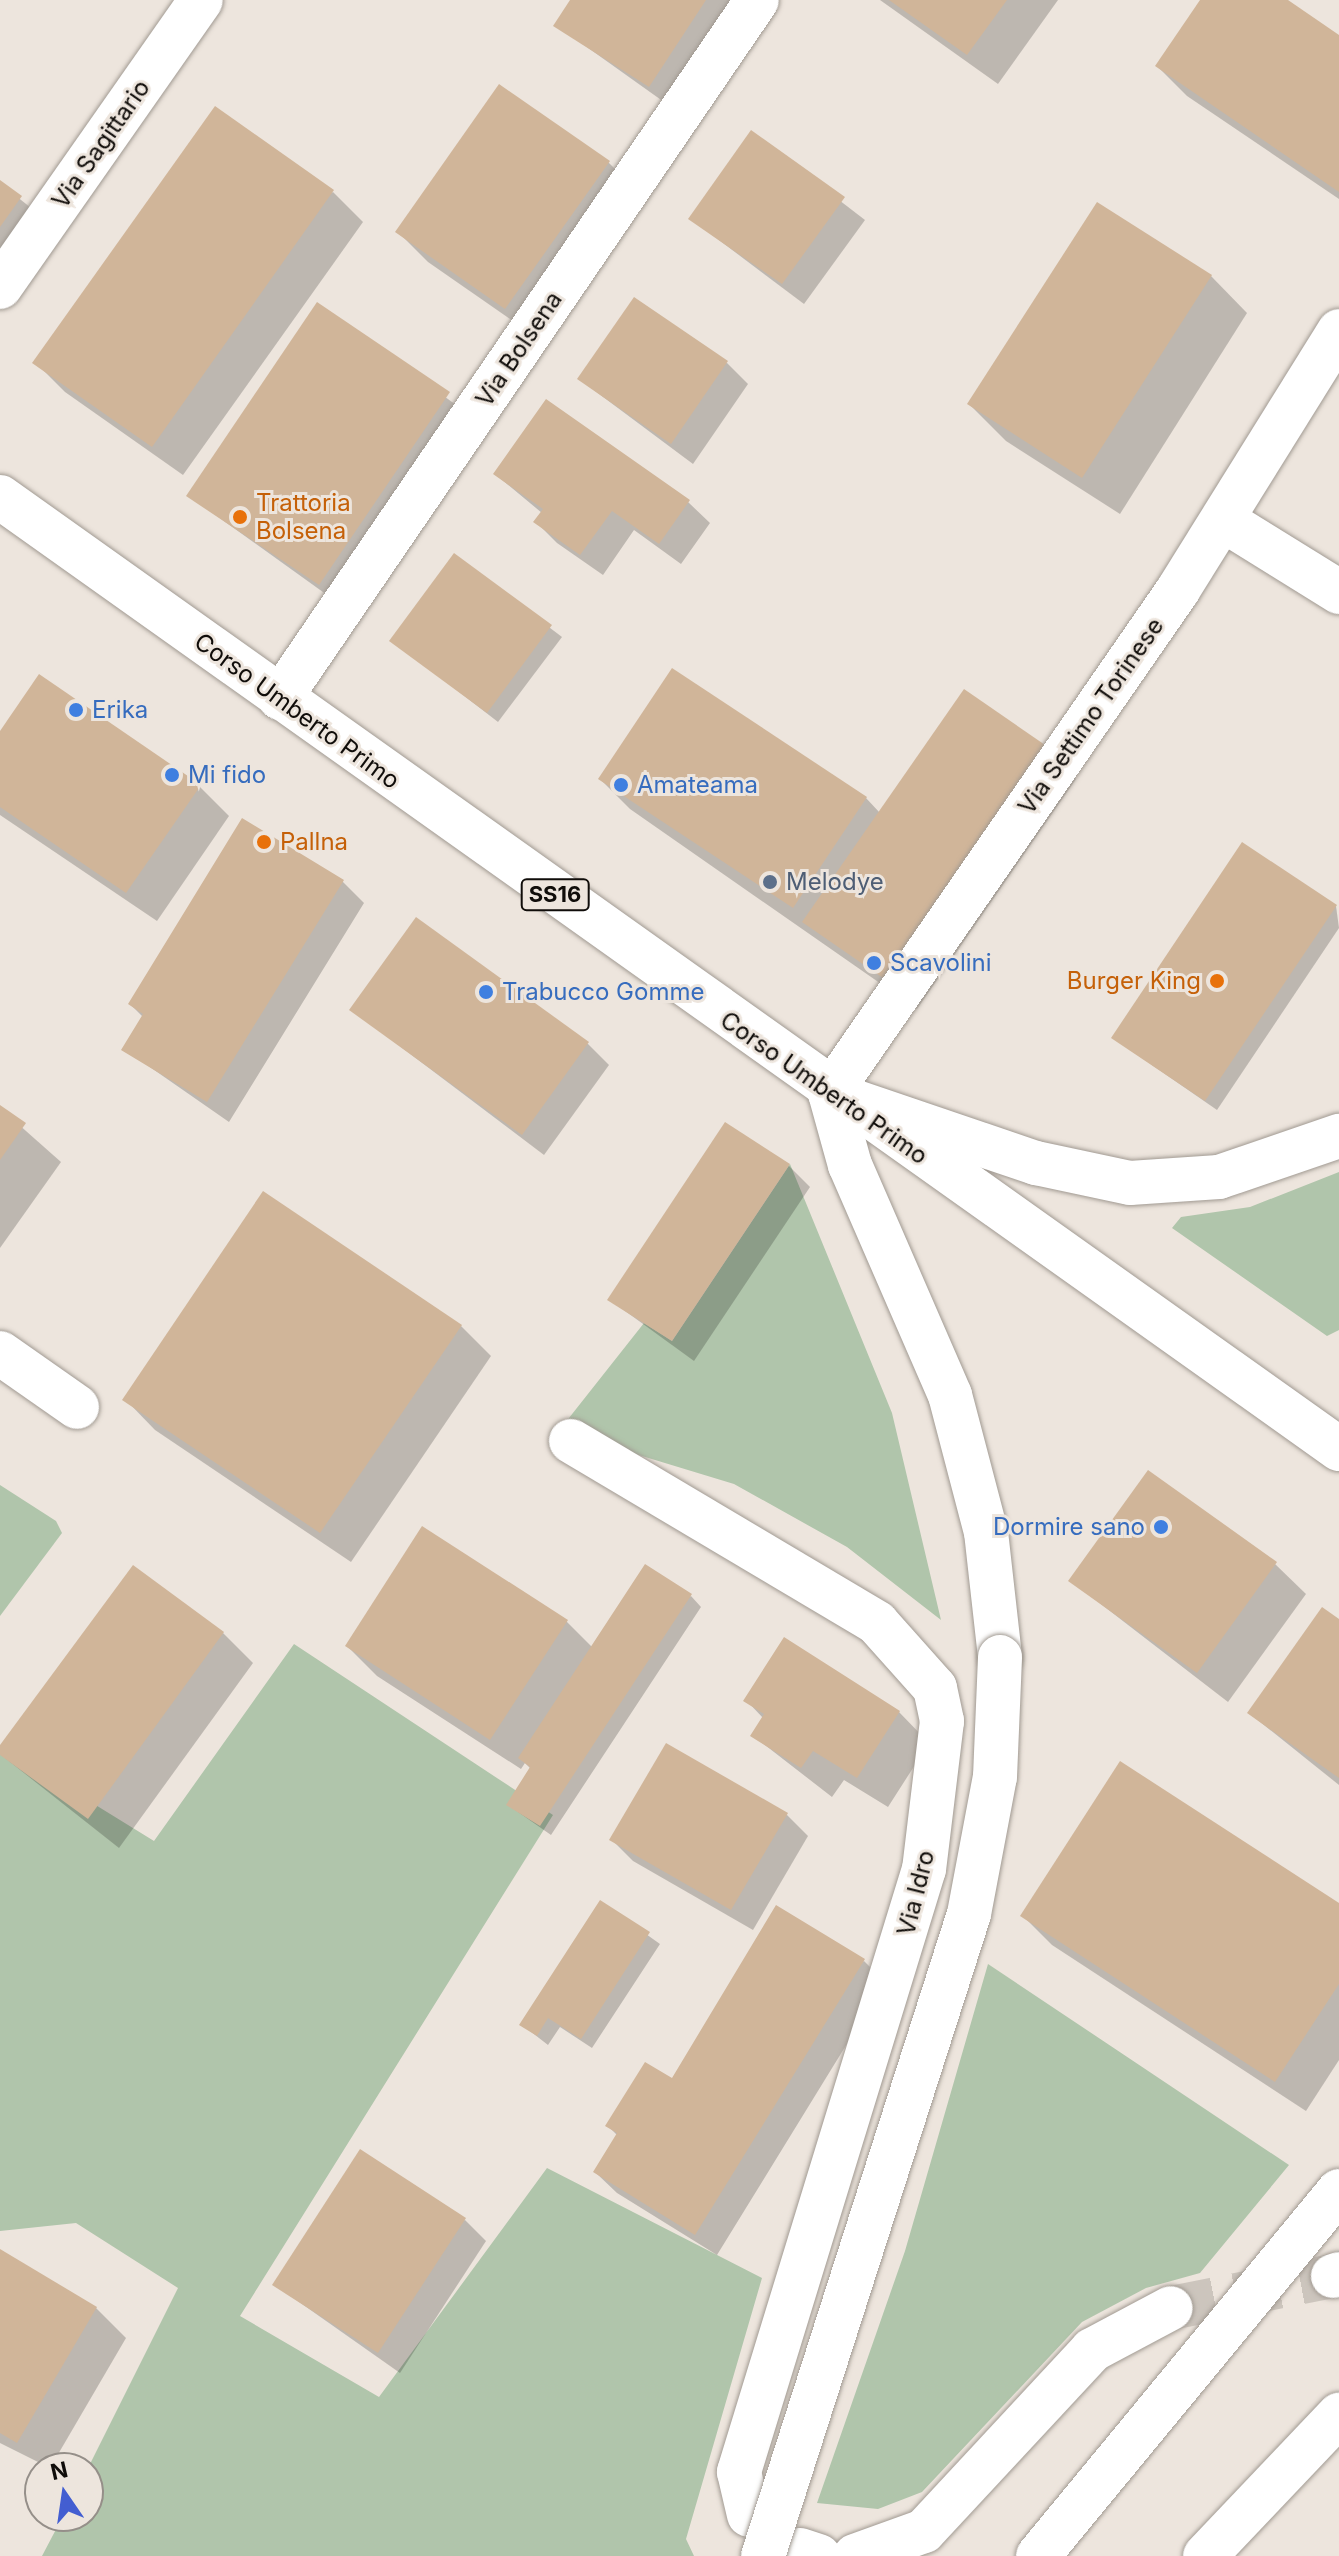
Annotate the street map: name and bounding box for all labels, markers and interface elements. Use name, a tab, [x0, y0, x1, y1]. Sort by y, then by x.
street label: Via Sagittario	[46, 74, 156, 214]
street label: Via Bolsena	[470, 286, 568, 412]
place label: Trattoria Bolsena	[256, 489, 351, 545]
marker: Trattoria Bolsena	[231, 508, 249, 526]
street label: Via Settimo Torinese	[1012, 612, 1170, 820]
street label: Corso Umberto Primo	[189, 627, 405, 795]
place label: Erika	[92, 696, 148, 724]
marker: Erika	[67, 701, 85, 719]
place label: Mi fido	[188, 761, 266, 789]
marker: Mi fido	[163, 766, 181, 784]
place label: Amateama	[637, 771, 758, 799]
marker: Amateama	[612, 776, 630, 794]
place label: Pallna	[280, 828, 348, 856]
marker: Pallna	[255, 833, 273, 851]
place label: Melodye	[786, 868, 884, 896]
marker: Melodye	[761, 873, 779, 891]
road number: SS16	[519, 877, 591, 913]
place label: Scavolini	[890, 949, 991, 977]
marker: Scavolini	[865, 954, 883, 972]
place label: Burger King	[1067, 967, 1201, 995]
marker: Burger King	[1208, 972, 1226, 990]
place label: Trabucco Gomme	[502, 978, 704, 1006]
marker: Trabucco Gomme	[477, 983, 495, 1001]
street label: Corso Umberto Primo	[715, 1006, 933, 1170]
place label: Dormire sano	[993, 1513, 1145, 1541]
marker: Dormire sano	[1152, 1518, 1170, 1536]
street label: Via Idro	[892, 1847, 940, 1939]
north arrow	[24, 2452, 104, 2532]
text: N	[48, 2456, 70, 2485]

